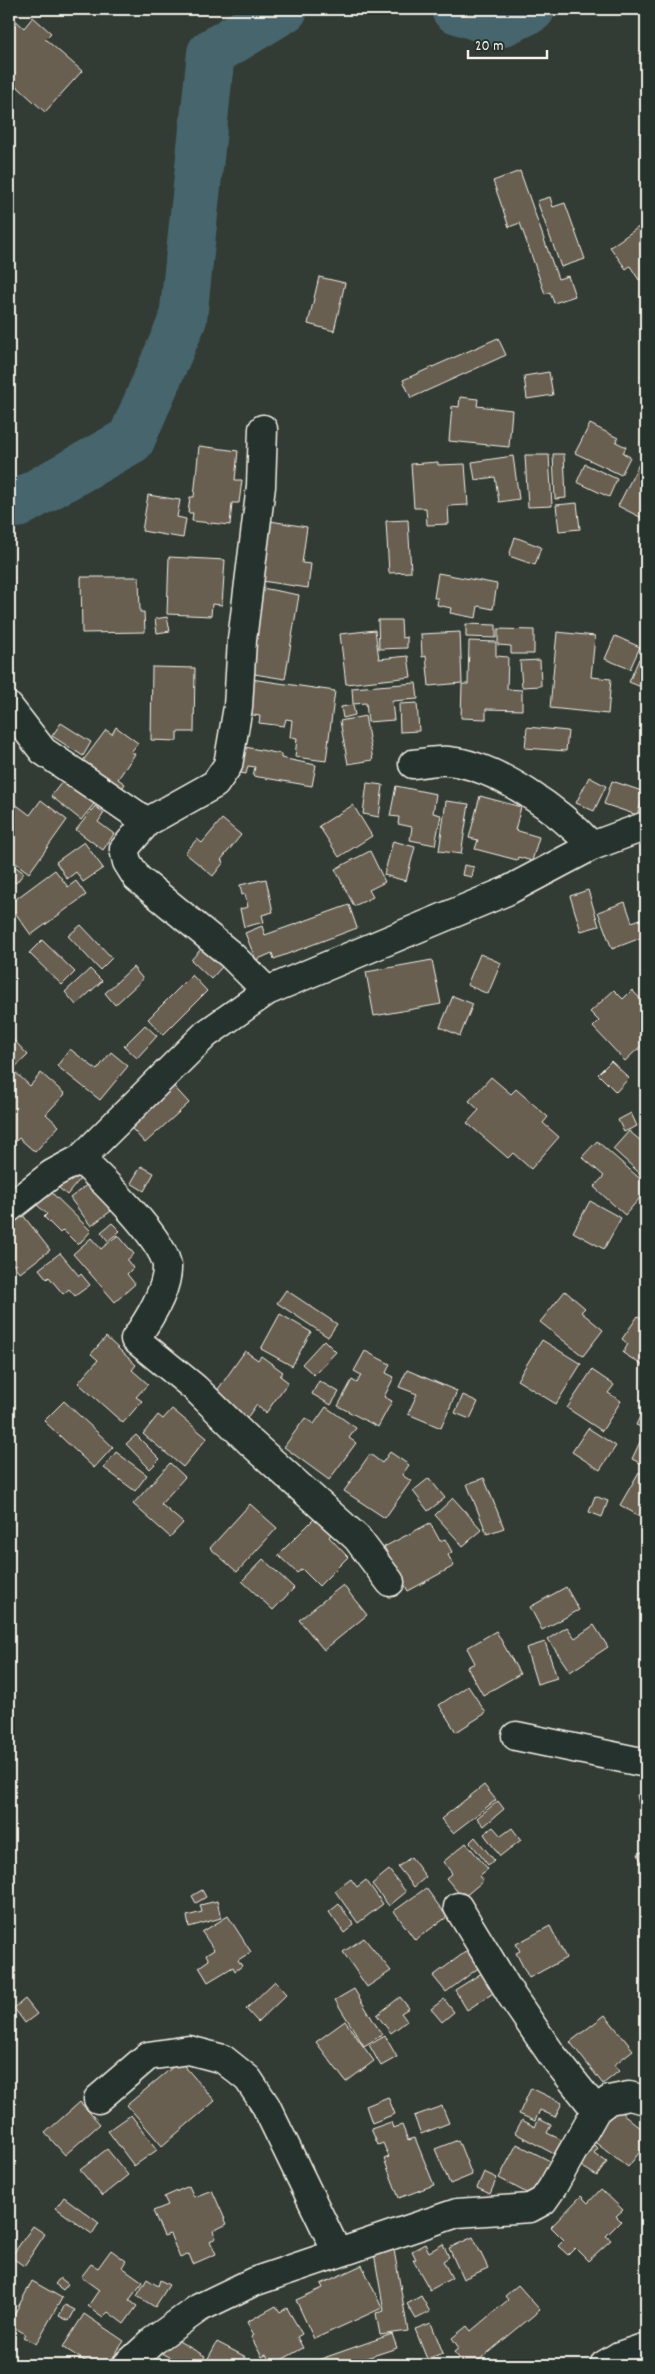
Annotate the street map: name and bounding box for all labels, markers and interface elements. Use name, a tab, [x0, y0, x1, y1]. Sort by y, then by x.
scale bar	[468, 28, 546, 60]
text: 20 m	[475, 36, 503, 58]

